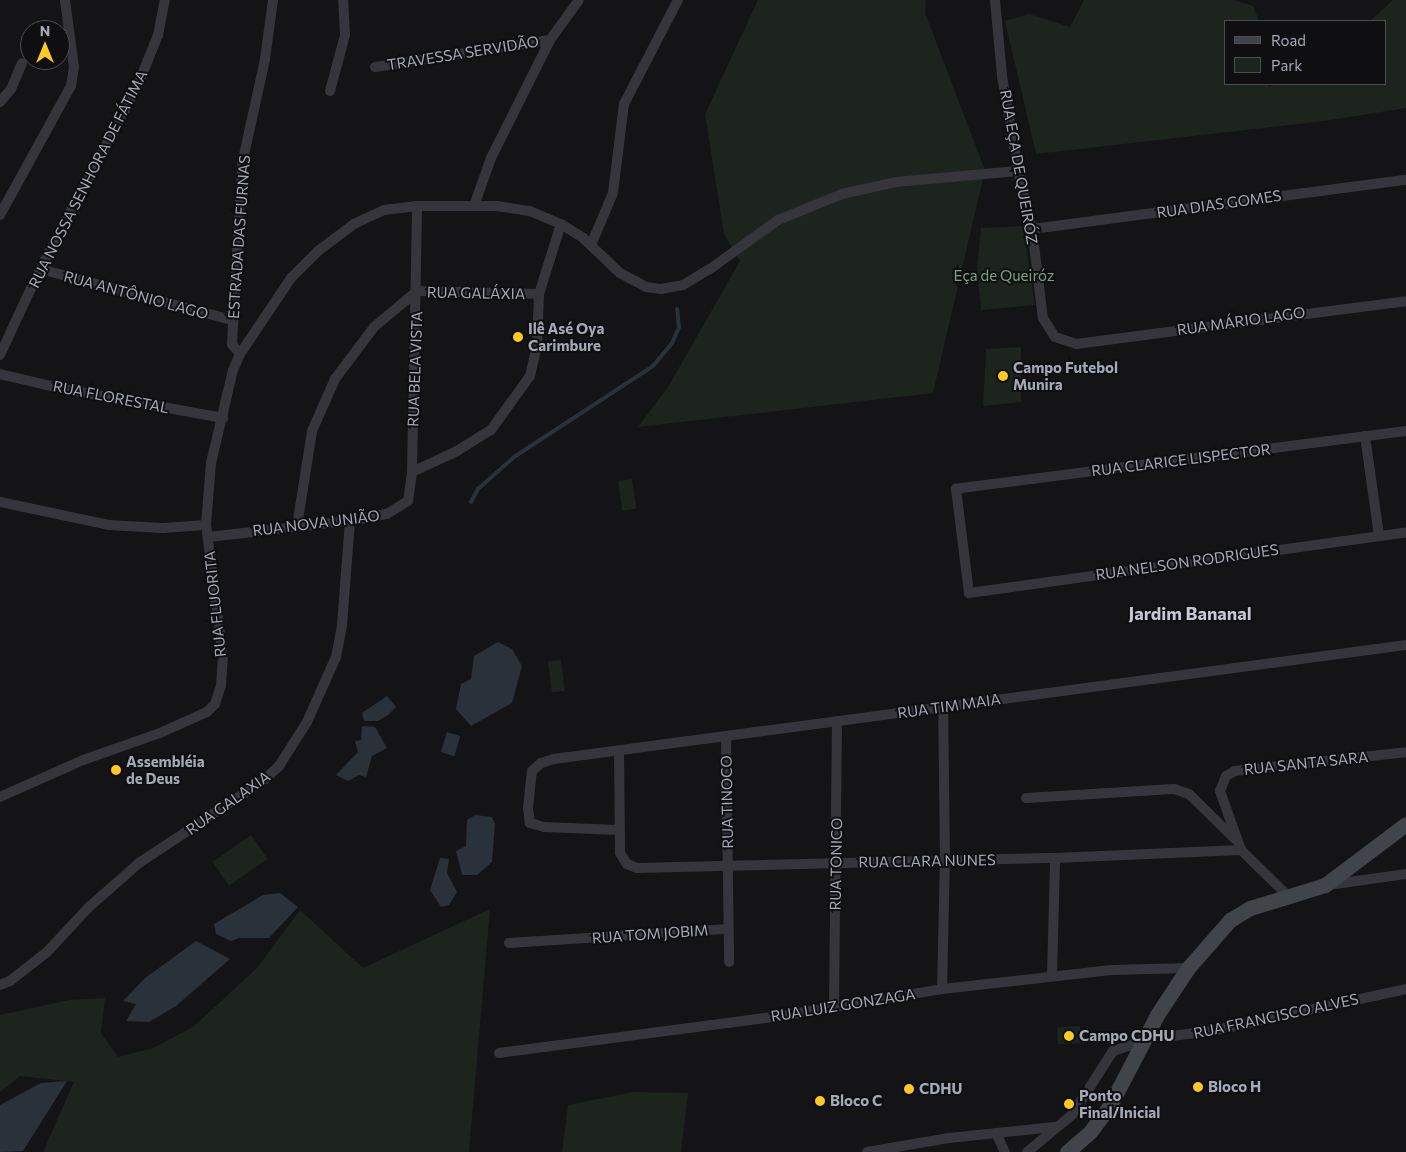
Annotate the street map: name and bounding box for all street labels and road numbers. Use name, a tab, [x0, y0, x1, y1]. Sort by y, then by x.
street label: TRAVESSA SERVIDÃO	[386, 32, 540, 74]
street label: RUA NOSSA SENHORA DE FÁTIMA	[25, 67, 151, 291]
street label: RUA EÇA DE QUEIRÓZ	[997, 88, 1041, 246]
street label: ESTRADA DAS FURNAS	[224, 155, 254, 319]
street label: RUA DIAS GOMES	[1155, 186, 1283, 222]
street label: RUA ANTÔNIO LAGO	[62, 267, 210, 323]
street label: RUA GALÁXIA	[427, 283, 525, 303]
street label: RUA MÁRIO LAGO	[1176, 303, 1306, 339]
street label: RUA BELA VISTA	[404, 311, 426, 427]
street label: RUA FLORESTAL	[52, 377, 170, 417]
street label: RUA CLARICE LISPECTOR	[1090, 440, 1272, 480]
street label: RUA NOVA UNIÃO	[251, 506, 381, 540]
street label: RUA NELSON RODRIGUES	[1094, 540, 1280, 584]
street label: RUA FLUORITA	[200, 550, 230, 658]
street label: RUA TIM MAIA	[896, 690, 1002, 722]
street label: RUA SANTA SARA	[1243, 748, 1369, 778]
street label: RUA TINOCO	[717, 755, 737, 849]
street label: RUA GALAXIA	[183, 767, 273, 839]
street label: RUA TONICO	[826, 817, 846, 911]
street label: RUA CLARA NUNES	[858, 851, 996, 871]
street label: RUA TOM JOBIM	[591, 921, 709, 947]
street label: RUA LUIZ GONZAGA	[770, 985, 916, 1025]
street label: RUA FRANCISCO ALVES	[1192, 990, 1360, 1042]

